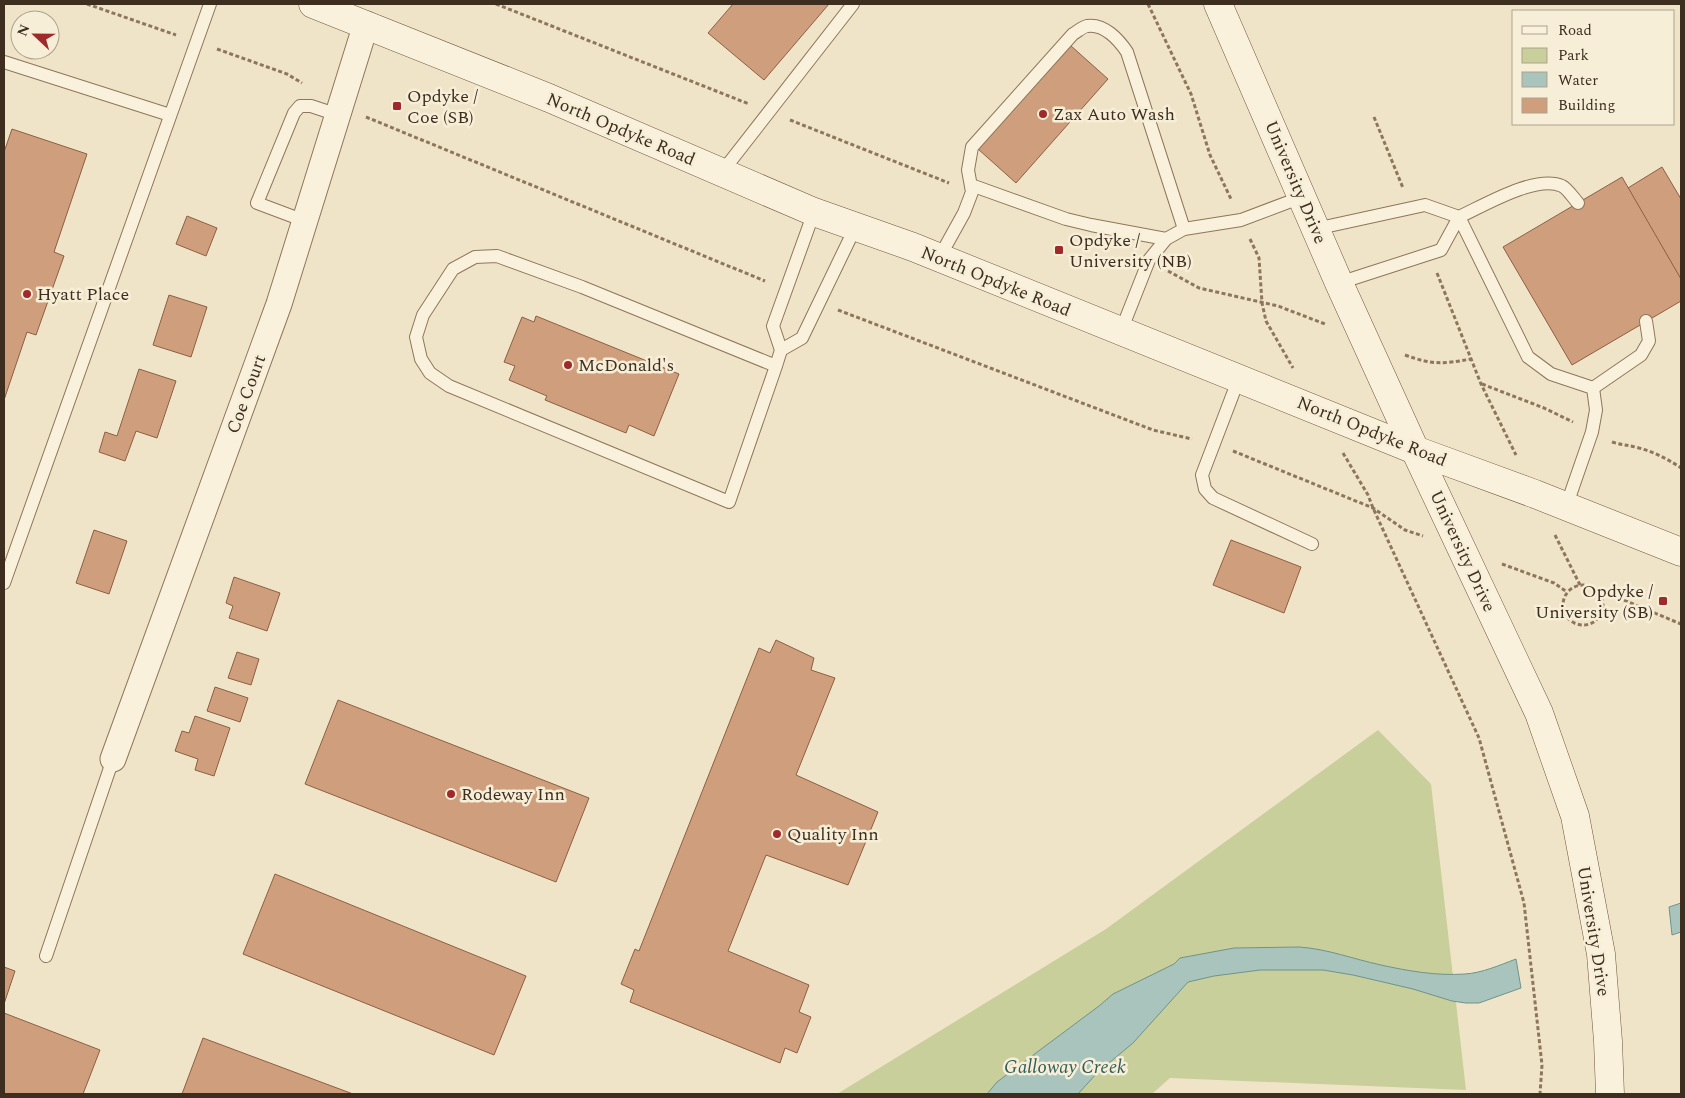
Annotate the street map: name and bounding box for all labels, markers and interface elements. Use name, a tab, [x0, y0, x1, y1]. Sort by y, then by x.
north arrow	[10, 10, 60, 60]
legend	[1512, 10, 1675, 125]
text: Road	[1558, 19, 1592, 42]
text: N	[12, 21, 35, 40]
text: Park	[1558, 44, 1589, 67]
text: Water	[1558, 69, 1598, 92]
place label: Opdyke / Coe (SB)	[407, 83, 478, 131]
street label: North Opdyke Road	[542, 86, 700, 173]
text: Building	[1558, 94, 1615, 117]
marker: Opdyke / Coe (SB)	[391, 100, 403, 112]
place label: Zax Auto Wash	[1053, 101, 1175, 128]
marker: Zax Auto Wash	[1037, 108, 1049, 120]
street label: University Drive	[1257, 116, 1334, 248]
place label: Opdyke / University (NB)	[1069, 227, 1192, 275]
street label: North Opdyke Road	[917, 239, 1075, 324]
marker: Opdyke / University (NB)	[1053, 244, 1065, 256]
place label: Hyatt Place	[37, 281, 129, 308]
marker: Hyatt Place	[21, 288, 33, 300]
street label: Coe Court	[220, 351, 273, 438]
place label: McDonald's	[578, 352, 674, 379]
marker: McDonald's	[562, 359, 574, 371]
street label: North Opdyke Road	[1293, 389, 1451, 474]
street label: University Drive	[1422, 486, 1503, 617]
place label: Opdyke / University (SB)	[1535, 578, 1653, 626]
marker: Opdyke / University (SB)	[1657, 595, 1669, 607]
place label: Rodeway Inn	[461, 781, 565, 808]
marker: Rodeway Inn	[445, 788, 457, 800]
place label: Quality Inn	[787, 821, 879, 848]
marker: Quality Inn	[771, 828, 783, 840]
street label: University Drive	[1570, 864, 1617, 998]
water label: Galloway Creek	[1004, 1053, 1126, 1082]

